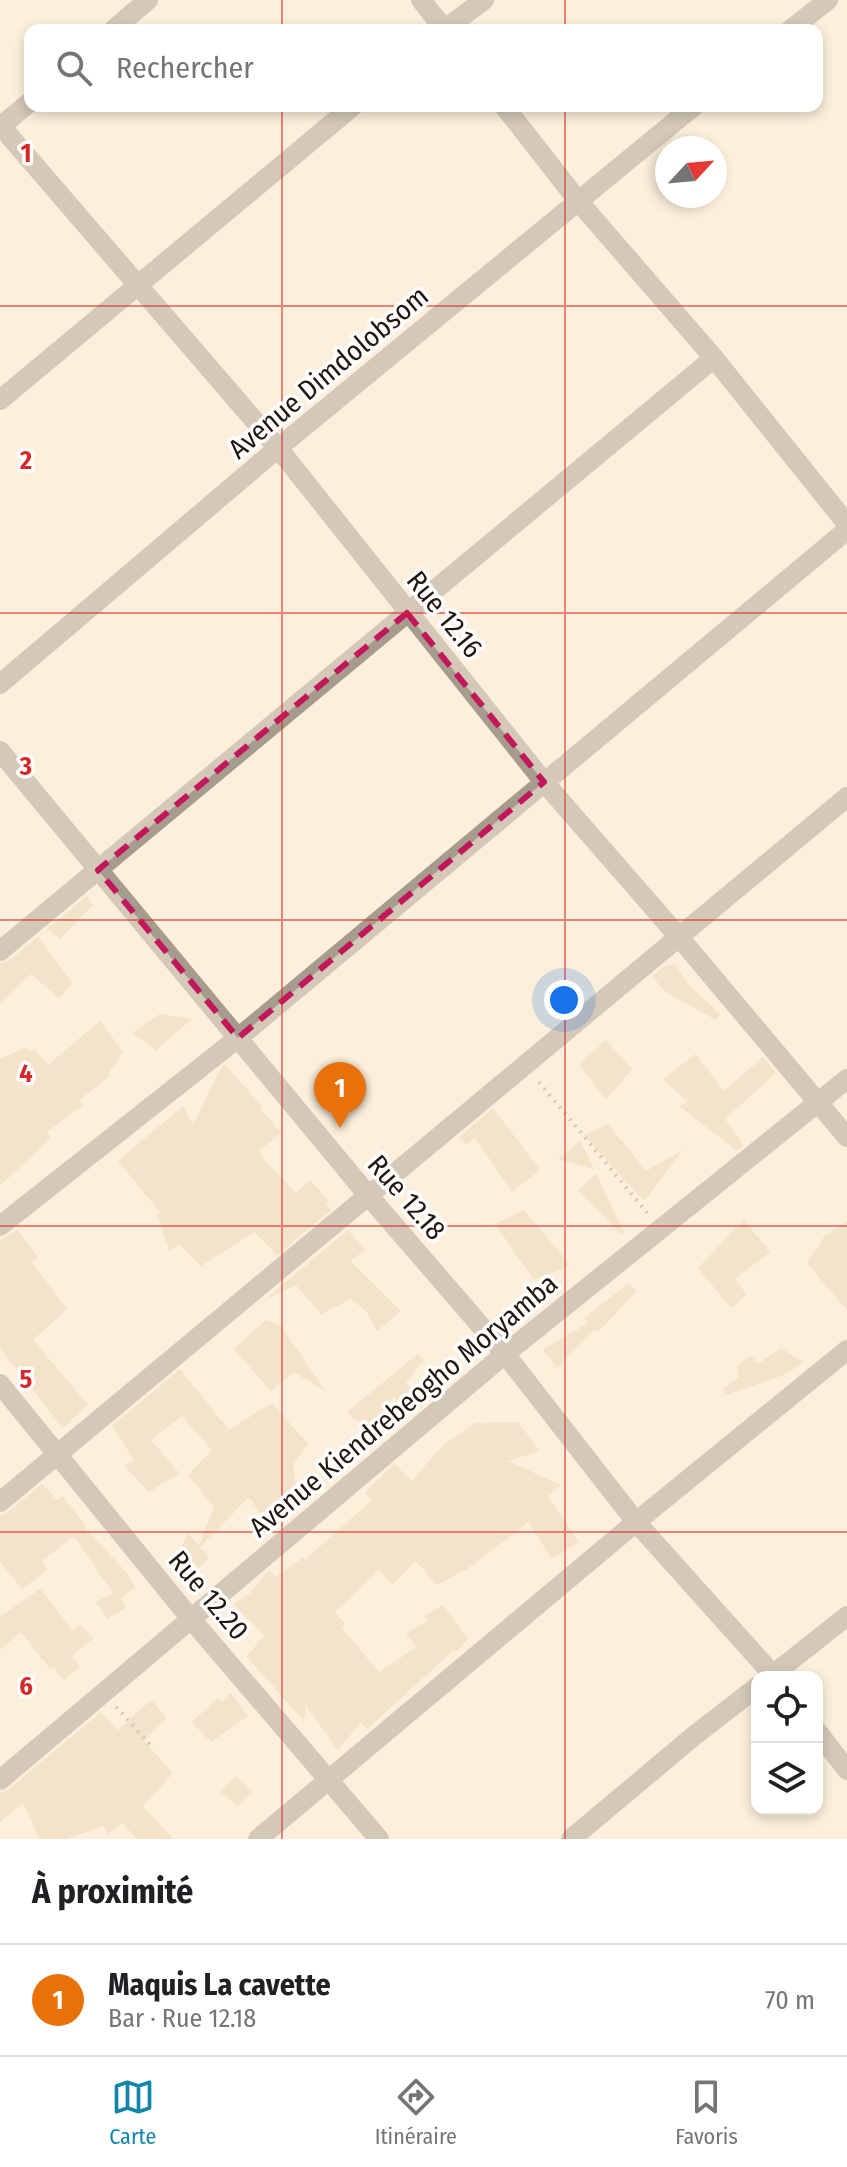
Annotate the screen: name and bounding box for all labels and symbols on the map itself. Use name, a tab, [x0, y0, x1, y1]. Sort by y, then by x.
north arrow	[655, 136, 727, 208]
text: 1	[21, 138, 32, 169]
street label: Avenue Dimdolobsom	[222, 279, 435, 466]
text: 2	[19, 445, 32, 476]
street label: Rue 12.16	[400, 564, 489, 664]
text: 3	[19, 751, 32, 782]
your location	[544, 980, 584, 1020]
text: 4	[19, 1058, 33, 1089]
pin: 1	[314, 1062, 366, 1128]
street label: Rue 12.18	[361, 1148, 452, 1247]
street label: Avenue Kiendrebeogho Moryamba	[243, 1267, 564, 1544]
text: 5	[20, 1364, 33, 1395]
street label: Rue 12.20	[162, 1544, 255, 1647]
text: 6	[19, 1671, 33, 1702]

